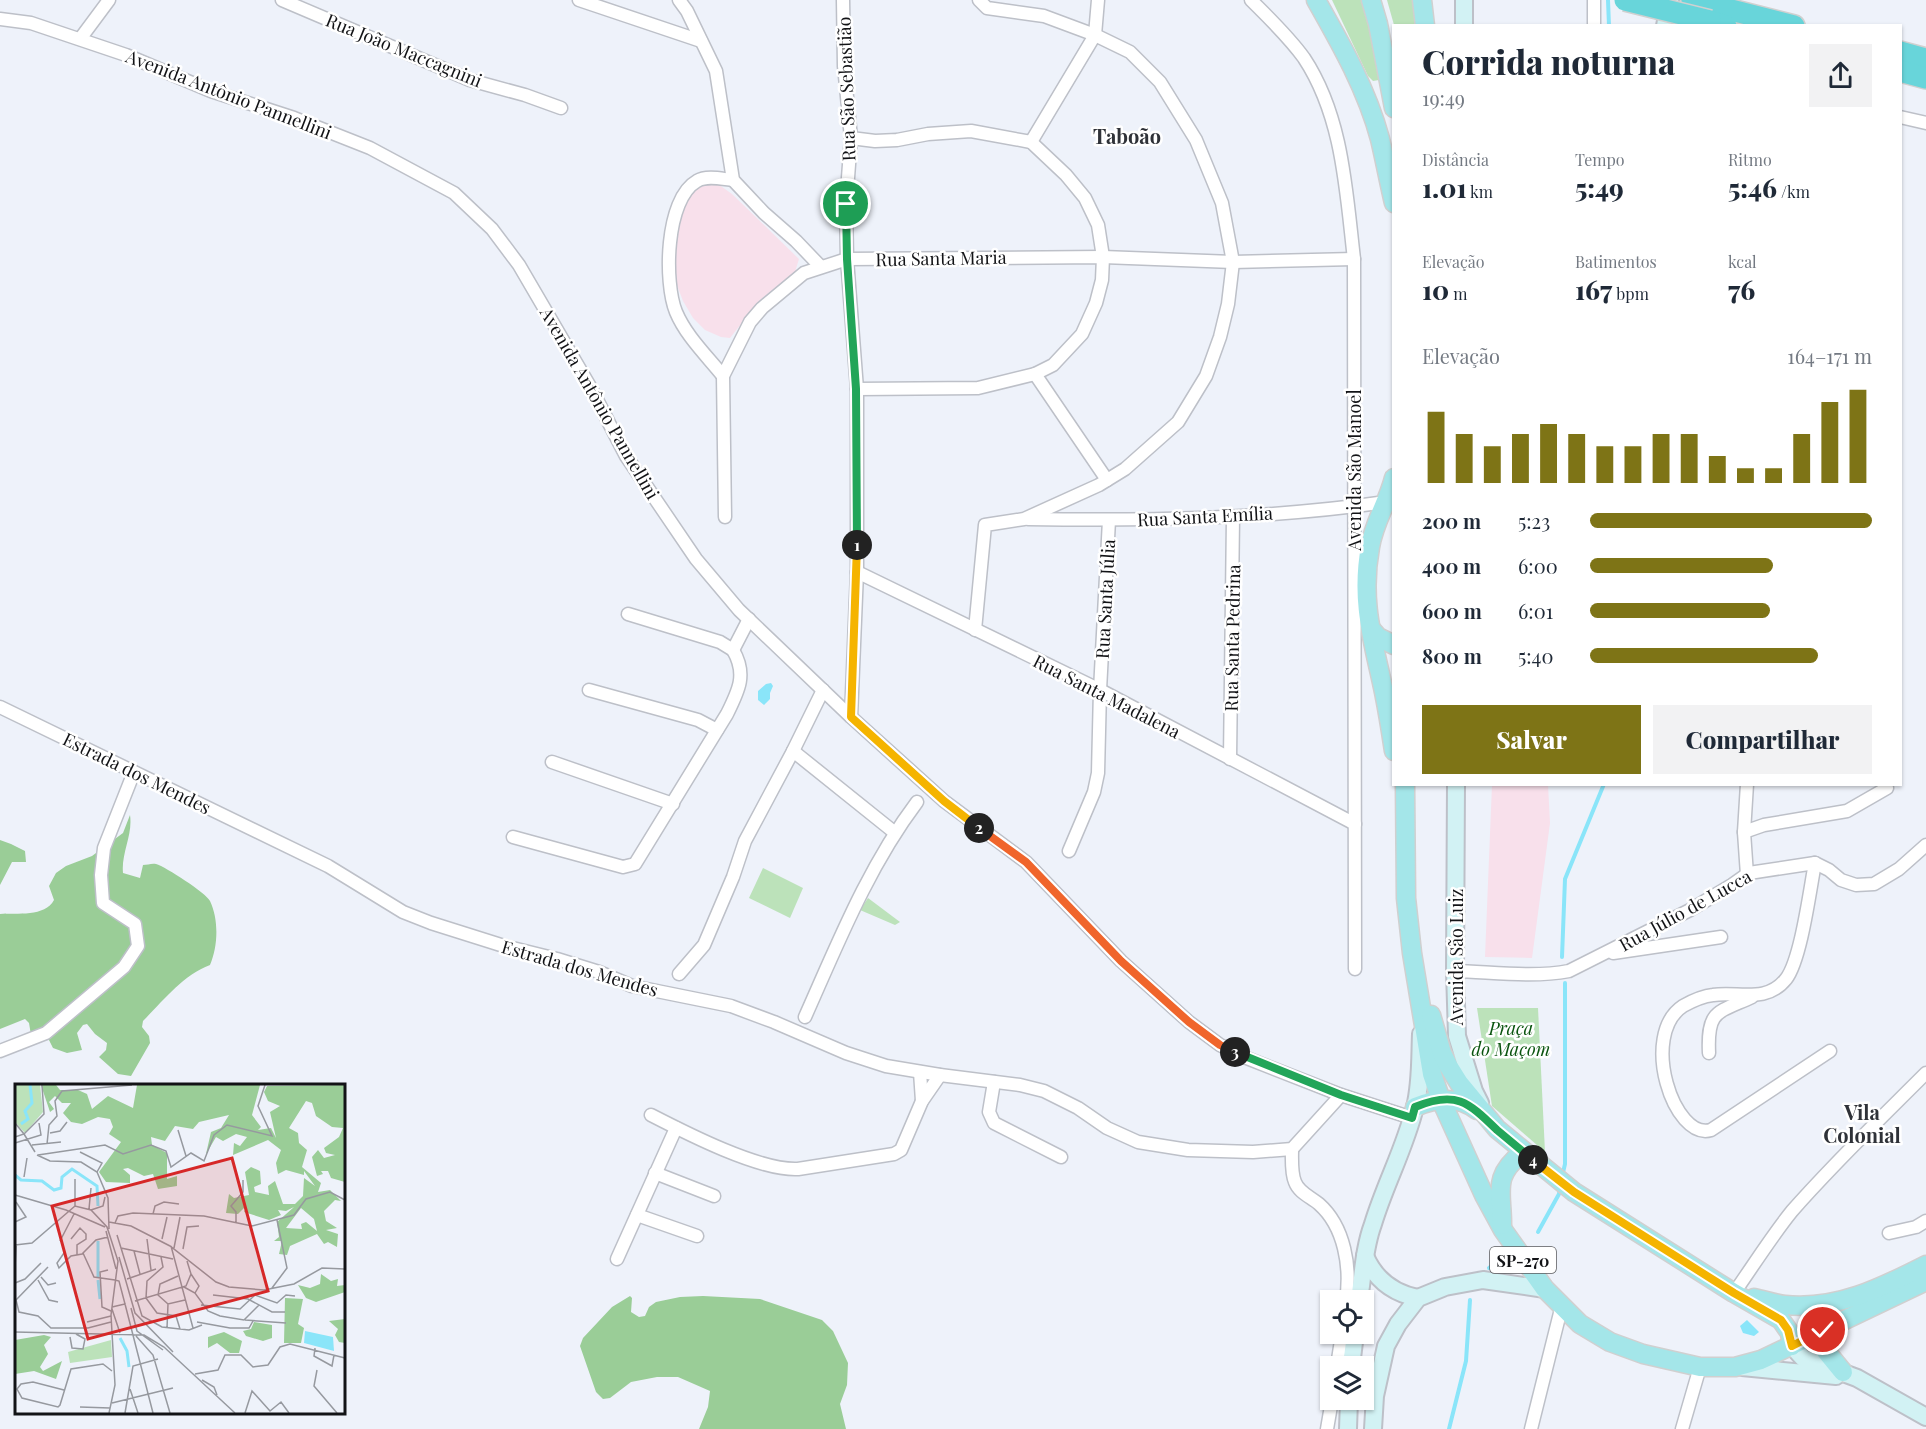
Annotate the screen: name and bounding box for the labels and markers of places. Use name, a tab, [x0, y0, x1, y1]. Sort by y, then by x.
pin	[820, 178, 871, 229]
pin: 1	[842, 530, 872, 560]
pin: 2	[964, 813, 994, 843]
pin: 3	[1220, 1037, 1250, 1067]
pin: 4	[1518, 1145, 1548, 1175]
pin	[1797, 1304, 1848, 1355]

